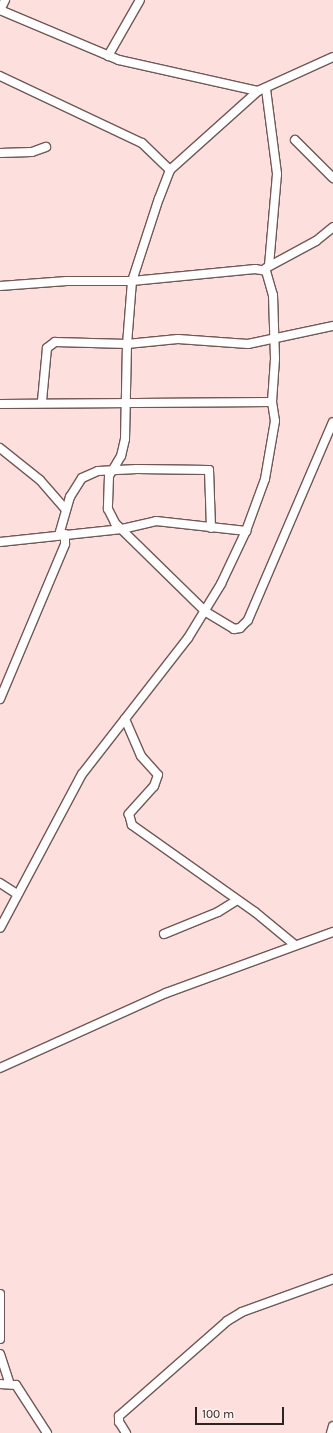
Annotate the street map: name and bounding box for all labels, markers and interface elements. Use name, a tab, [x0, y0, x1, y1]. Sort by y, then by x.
scale bar	[197, 1399, 286, 1425]
text: 100 m	[202, 1407, 234, 1421]

